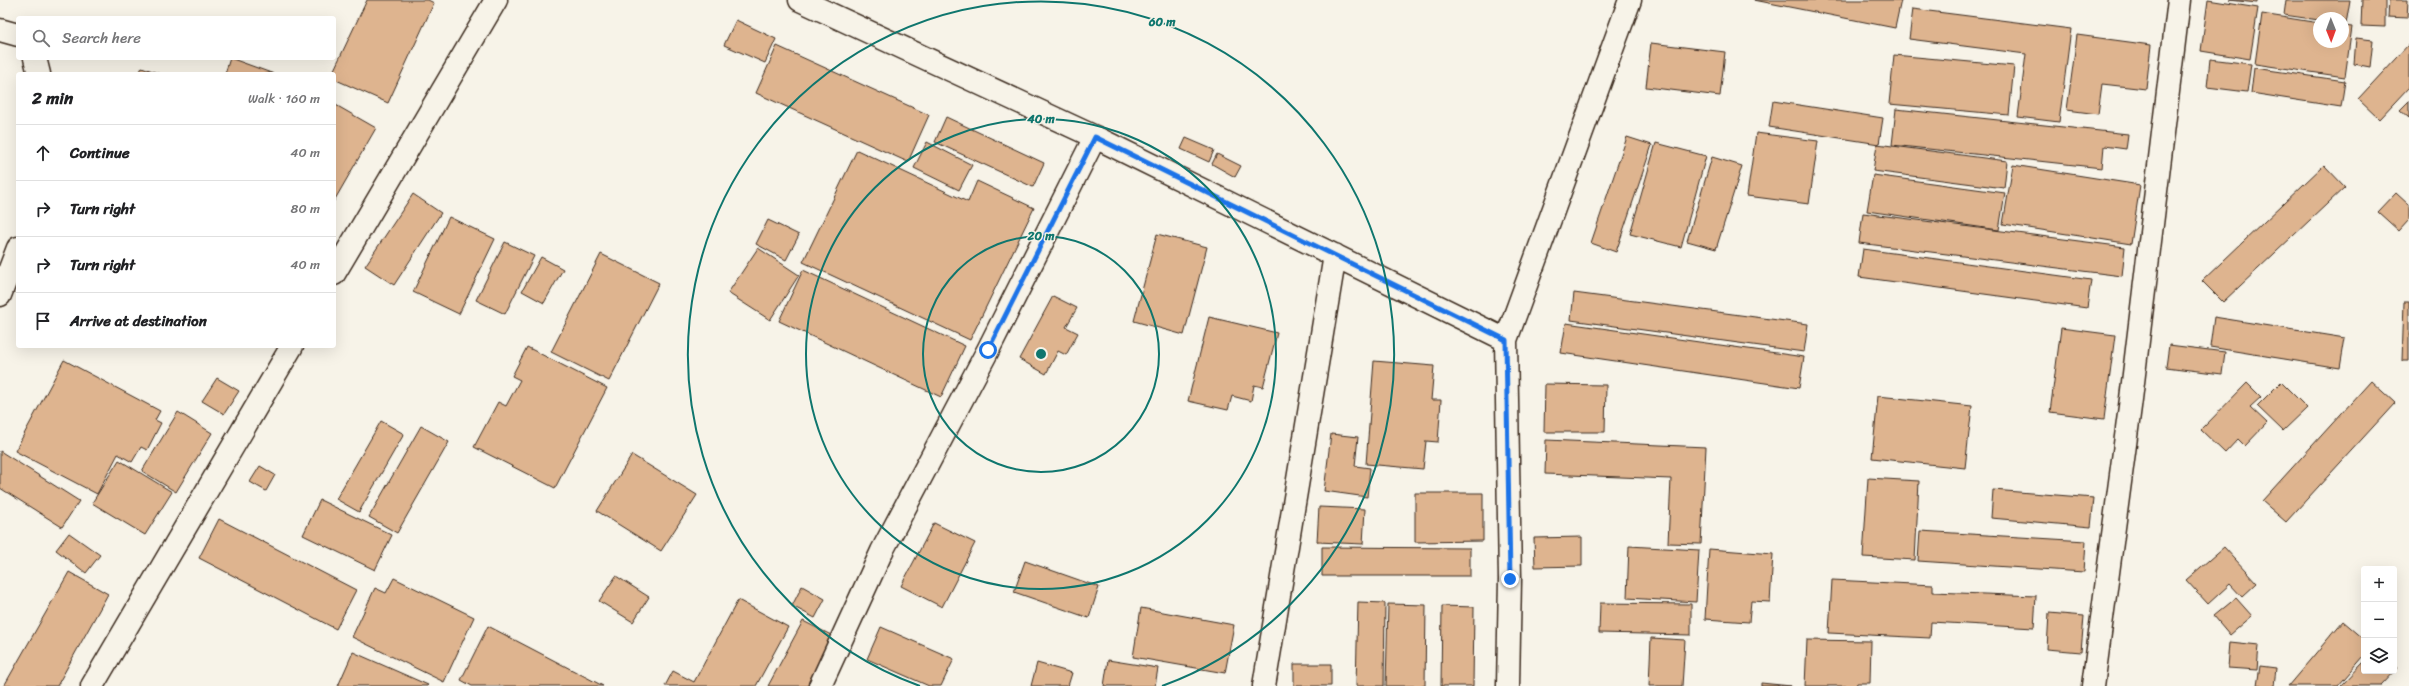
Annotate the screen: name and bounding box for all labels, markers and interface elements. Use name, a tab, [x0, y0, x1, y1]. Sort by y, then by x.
text: 60 m	[1148, 11, 1176, 33]
north arrow	[2313, 12, 2349, 48]
search box	[16, 16, 336, 60]
text: Search here	[62, 25, 141, 51]
icon: search	[30, 27, 52, 49]
text: 2 min	[32, 83, 73, 113]
text: Walk · 160 m	[248, 87, 320, 110]
text: 40 m	[1026, 108, 1055, 130]
text: Continue	[70, 140, 130, 166]
text: 40 m	[290, 141, 320, 164]
icon: ahead	[32, 142, 54, 164]
text: Turn right	[70, 196, 135, 222]
text: 80 m	[291, 197, 320, 220]
icon: right	[32, 198, 54, 220]
text: 20 m	[1027, 225, 1055, 247]
text: Turn right	[70, 252, 135, 278]
text: 40 m	[290, 253, 320, 276]
icon: right	[32, 254, 54, 276]
text: Arrive at destination	[70, 308, 207, 334]
icon: arrive	[32, 310, 54, 332]
route start	[979, 341, 997, 359]
centre of rings	[1034, 347, 1048, 361]
map controls	[2361, 566, 2397, 674]
button: +	[2361, 566, 2397, 602]
route end	[1501, 570, 1519, 588]
button: −	[2361, 602, 2397, 638]
button: layers	[2361, 638, 2397, 674]

